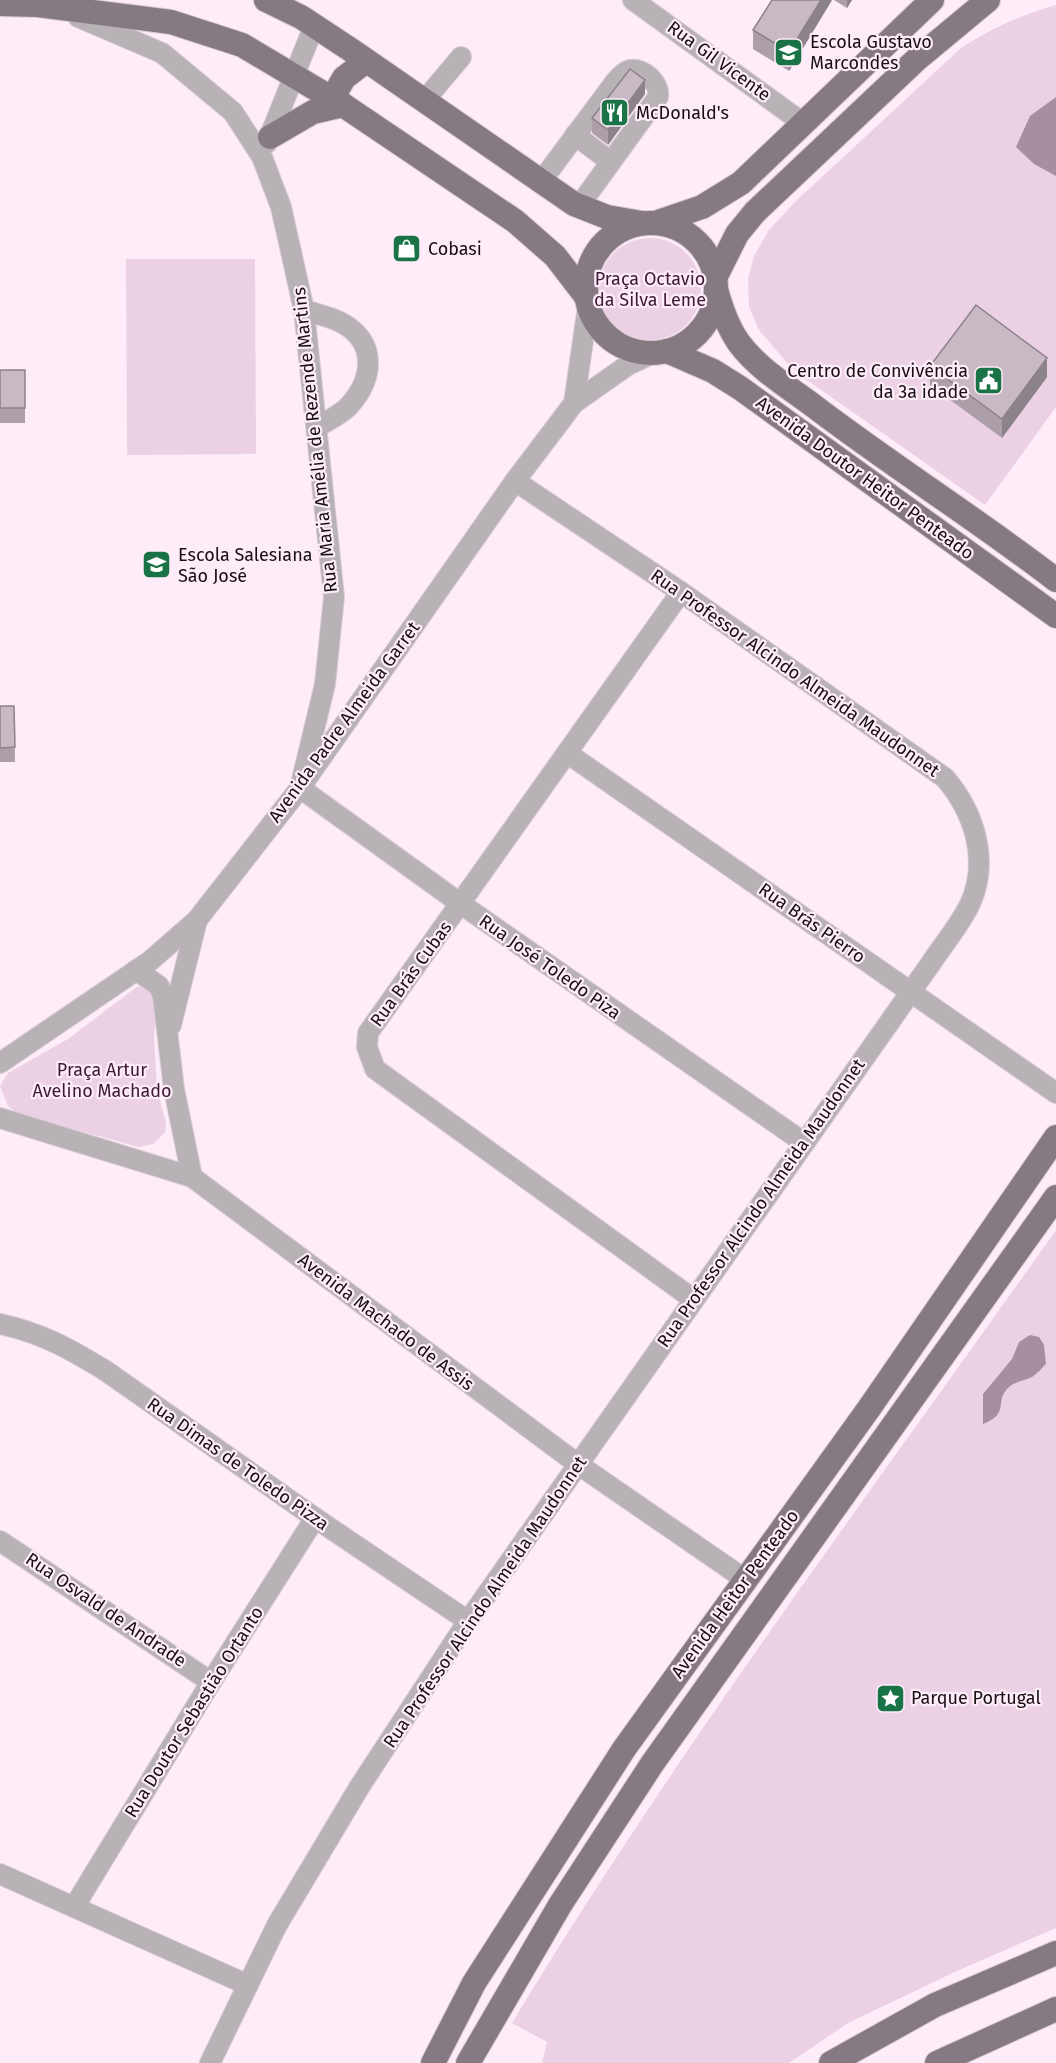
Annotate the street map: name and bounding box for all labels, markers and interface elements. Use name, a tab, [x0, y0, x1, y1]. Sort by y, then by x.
street label: Rua Gil Vicente	[663, 16, 775, 106]
place label: Escola Gustavo Marcondes	[810, 31, 932, 74]
school or university icon: Escola Gustavo Marcondes	[773, 36, 805, 68]
restaurant icon: McDonald's	[599, 97, 631, 129]
place label: McDonald's	[636, 102, 729, 124]
shop icon: Cobasi	[391, 233, 423, 265]
place label: Cobasi	[428, 238, 482, 260]
park label: Praça Octavio da Silva Leme	[594, 268, 706, 311]
street label: Rua Maria Amélia de Rezende Martins	[288, 286, 342, 594]
place label: Centro de Convivência da 3a idade	[787, 360, 968, 403]
public building icon: Centro de Convivência da 3a idade	[973, 365, 1005, 397]
street label: Avenida Doutor Heitor Penteado	[752, 392, 978, 564]
place label: Escola Salesiana São José	[178, 544, 312, 587]
school or university icon: Escola Salesiana São José	[141, 549, 173, 581]
street label: Rua Professor Alcindo Almeida Maudonnet	[646, 564, 944, 782]
street label: Avenida Padre Almeida Garret	[264, 617, 425, 827]
street label: Rua Brás Pierro	[754, 878, 870, 968]
street label: Rua José Toledo Piza	[475, 910, 625, 1024]
street label: Rua Brás Cubas	[365, 917, 457, 1031]
street label: Rua Professor Alcindo Almeida Maudonnet	[652, 1054, 870, 1352]
park label: Praça Artur Avelino Machado	[32, 1059, 172, 1102]
street label: Avenida Machado de Assis	[294, 1249, 478, 1395]
street label: Rua Dimas de Toledo Pizza	[143, 1393, 333, 1535]
street label: Rua Professor Alcindo Almeida Maudonnet	[379, 1451, 592, 1752]
street label: Avenida Heitor Penteado	[667, 1506, 803, 1682]
street label: Rua Osvald de Andrade	[21, 1548, 191, 1672]
street label: Rua Doutor Sebastião Ortanto	[120, 1602, 268, 1822]
place icon: Parque Portugal	[874, 1682, 906, 1714]
place label: Parque Portugal	[911, 1687, 1041, 1709]

